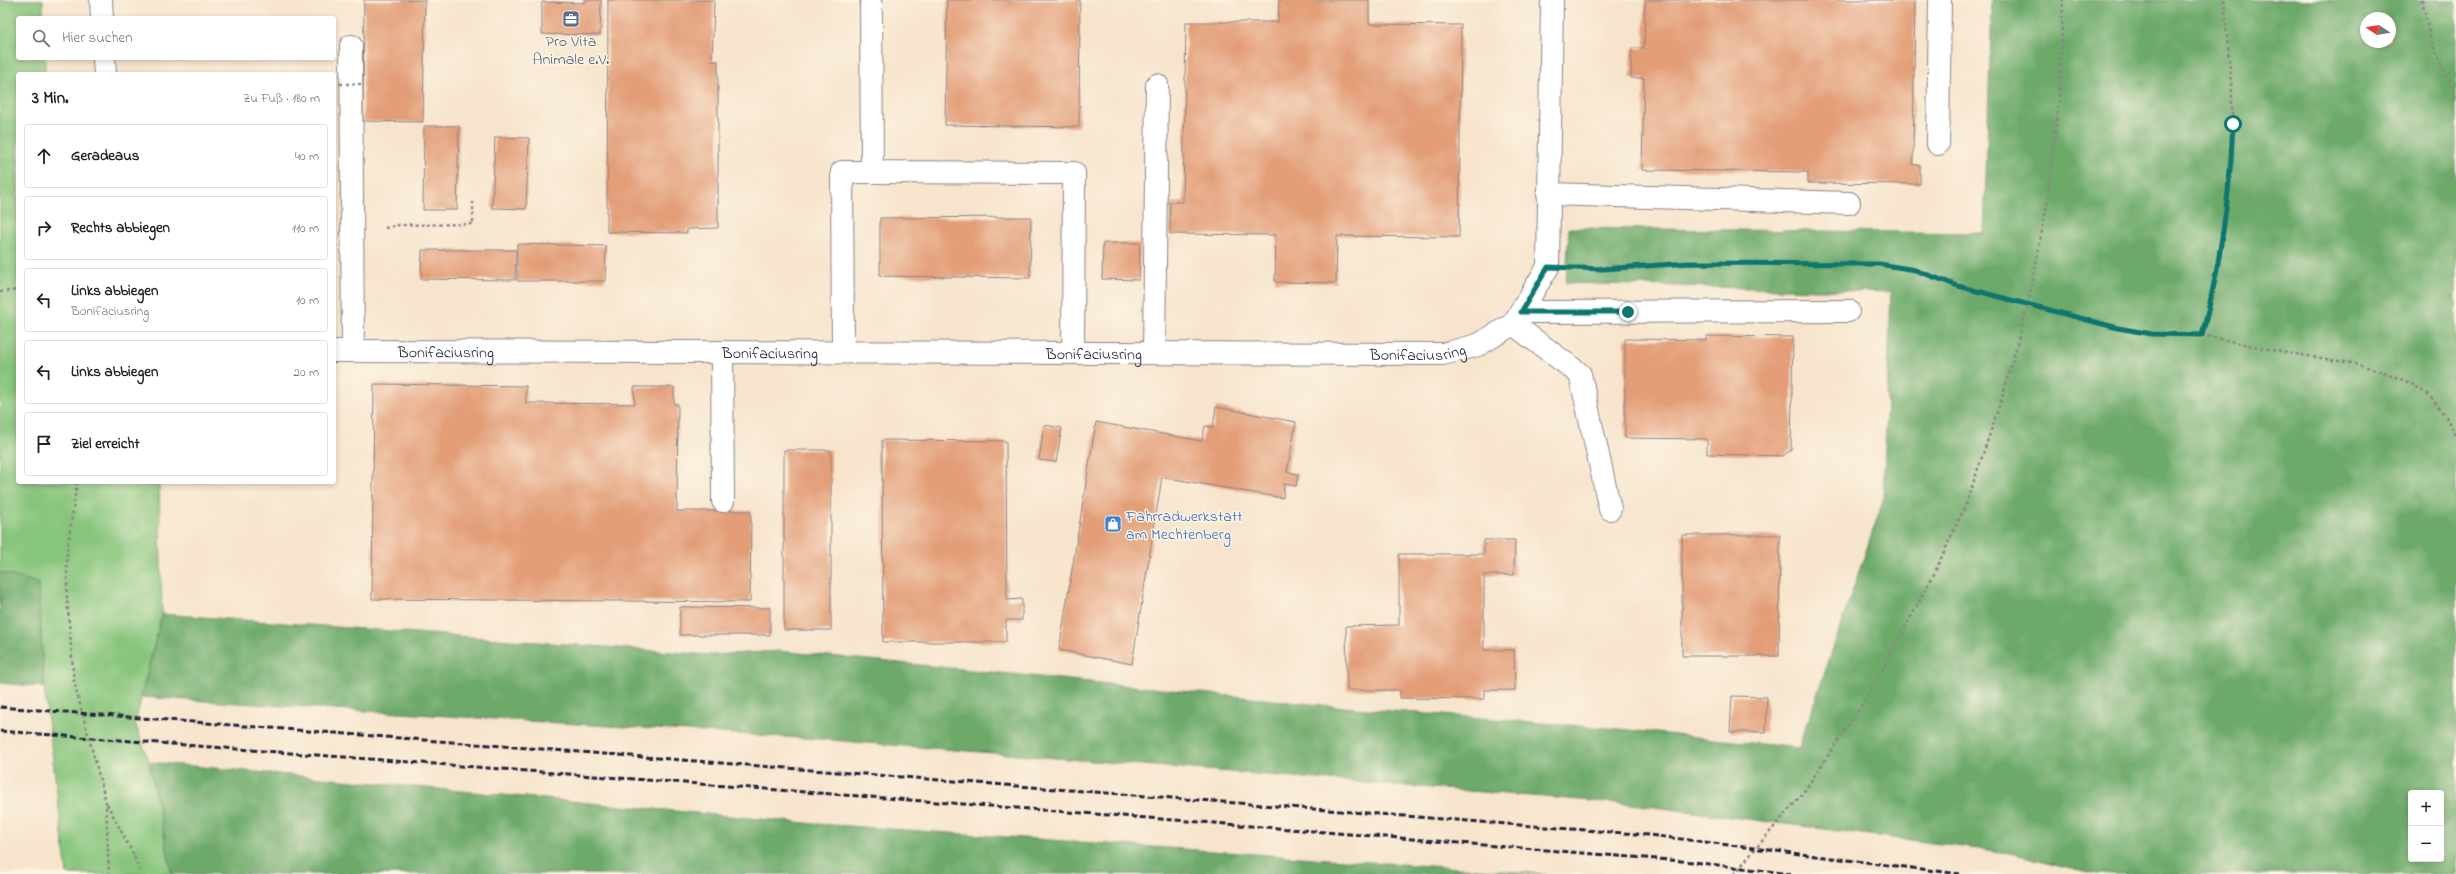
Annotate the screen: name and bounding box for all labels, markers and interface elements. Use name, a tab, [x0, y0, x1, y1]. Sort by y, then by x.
office icon: Pro Vita Animale e.V.	[561, 9, 581, 29]
north arrow	[2360, 12, 2396, 48]
search box	[16, 16, 336, 60]
icon: search	[30, 27, 52, 49]
text: Hier suchen	[62, 27, 133, 49]
place label: Pro Vita Animale e.V.	[533, 30, 609, 72]
text: 3 Min.	[32, 86, 69, 111]
text: Zu Fuß · 180 m	[243, 89, 320, 108]
route start	[2224, 115, 2242, 133]
icon: ahead	[33, 145, 55, 167]
text: Geradeaus	[71, 145, 139, 167]
text: 40 m	[295, 147, 319, 166]
icon: right	[33, 217, 55, 239]
text: Rechts abbiegen	[71, 217, 170, 239]
text: 110 m	[292, 219, 319, 238]
text: Links abbiegen	[71, 280, 158, 302]
icon: left	[33, 289, 55, 311]
text: 10 m	[296, 291, 319, 310]
text: Bonifaciusring	[71, 302, 149, 321]
route end	[1619, 303, 1637, 321]
street label: Bonifaciusring	[1369, 339, 1469, 368]
street label: Bonifaciusring	[397, 341, 494, 365]
street label: Bonifaciusring	[721, 342, 818, 366]
street label: Bonifaciusring	[1045, 343, 1142, 367]
icon: left	[33, 361, 55, 383]
text: Links abbiegen	[71, 361, 158, 383]
text: 20 m	[294, 363, 319, 382]
icon: arrive	[33, 433, 55, 455]
text: Ziel erreicht	[71, 433, 139, 455]
place label: Fahrradwerkstatt am Mechtenberg	[1125, 505, 1243, 547]
shop icon: Fahrradwerkstatt am Mechtenberg	[1103, 514, 1123, 534]
map controls	[2408, 790, 2444, 862]
button: +	[2408, 790, 2444, 826]
button: −	[2408, 826, 2444, 862]

